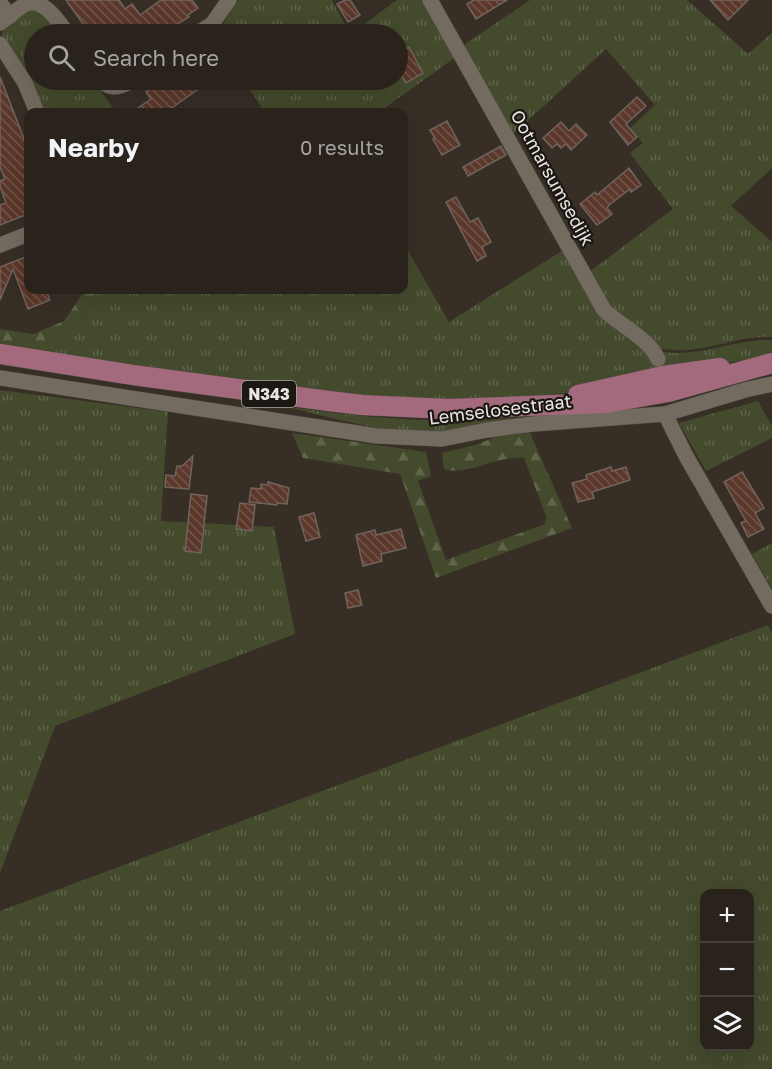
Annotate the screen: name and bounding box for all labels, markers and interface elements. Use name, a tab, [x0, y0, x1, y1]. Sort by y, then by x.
search box	[24, 24, 408, 90]
icon: search	[45, 41, 78, 74]
text: Search here	[93, 44, 219, 71]
street label: Ootmarsumsedijk	[506, 106, 599, 249]
text: Nearby	[48, 132, 139, 163]
text: 0 results	[300, 135, 384, 159]
road number: N343	[242, 381, 296, 407]
street label: Lemselosestraat	[427, 389, 573, 429]
map controls	[700, 889, 754, 1051]
button: +	[700, 889, 754, 943]
button: −	[700, 943, 754, 997]
button: layers	[700, 997, 754, 1051]

